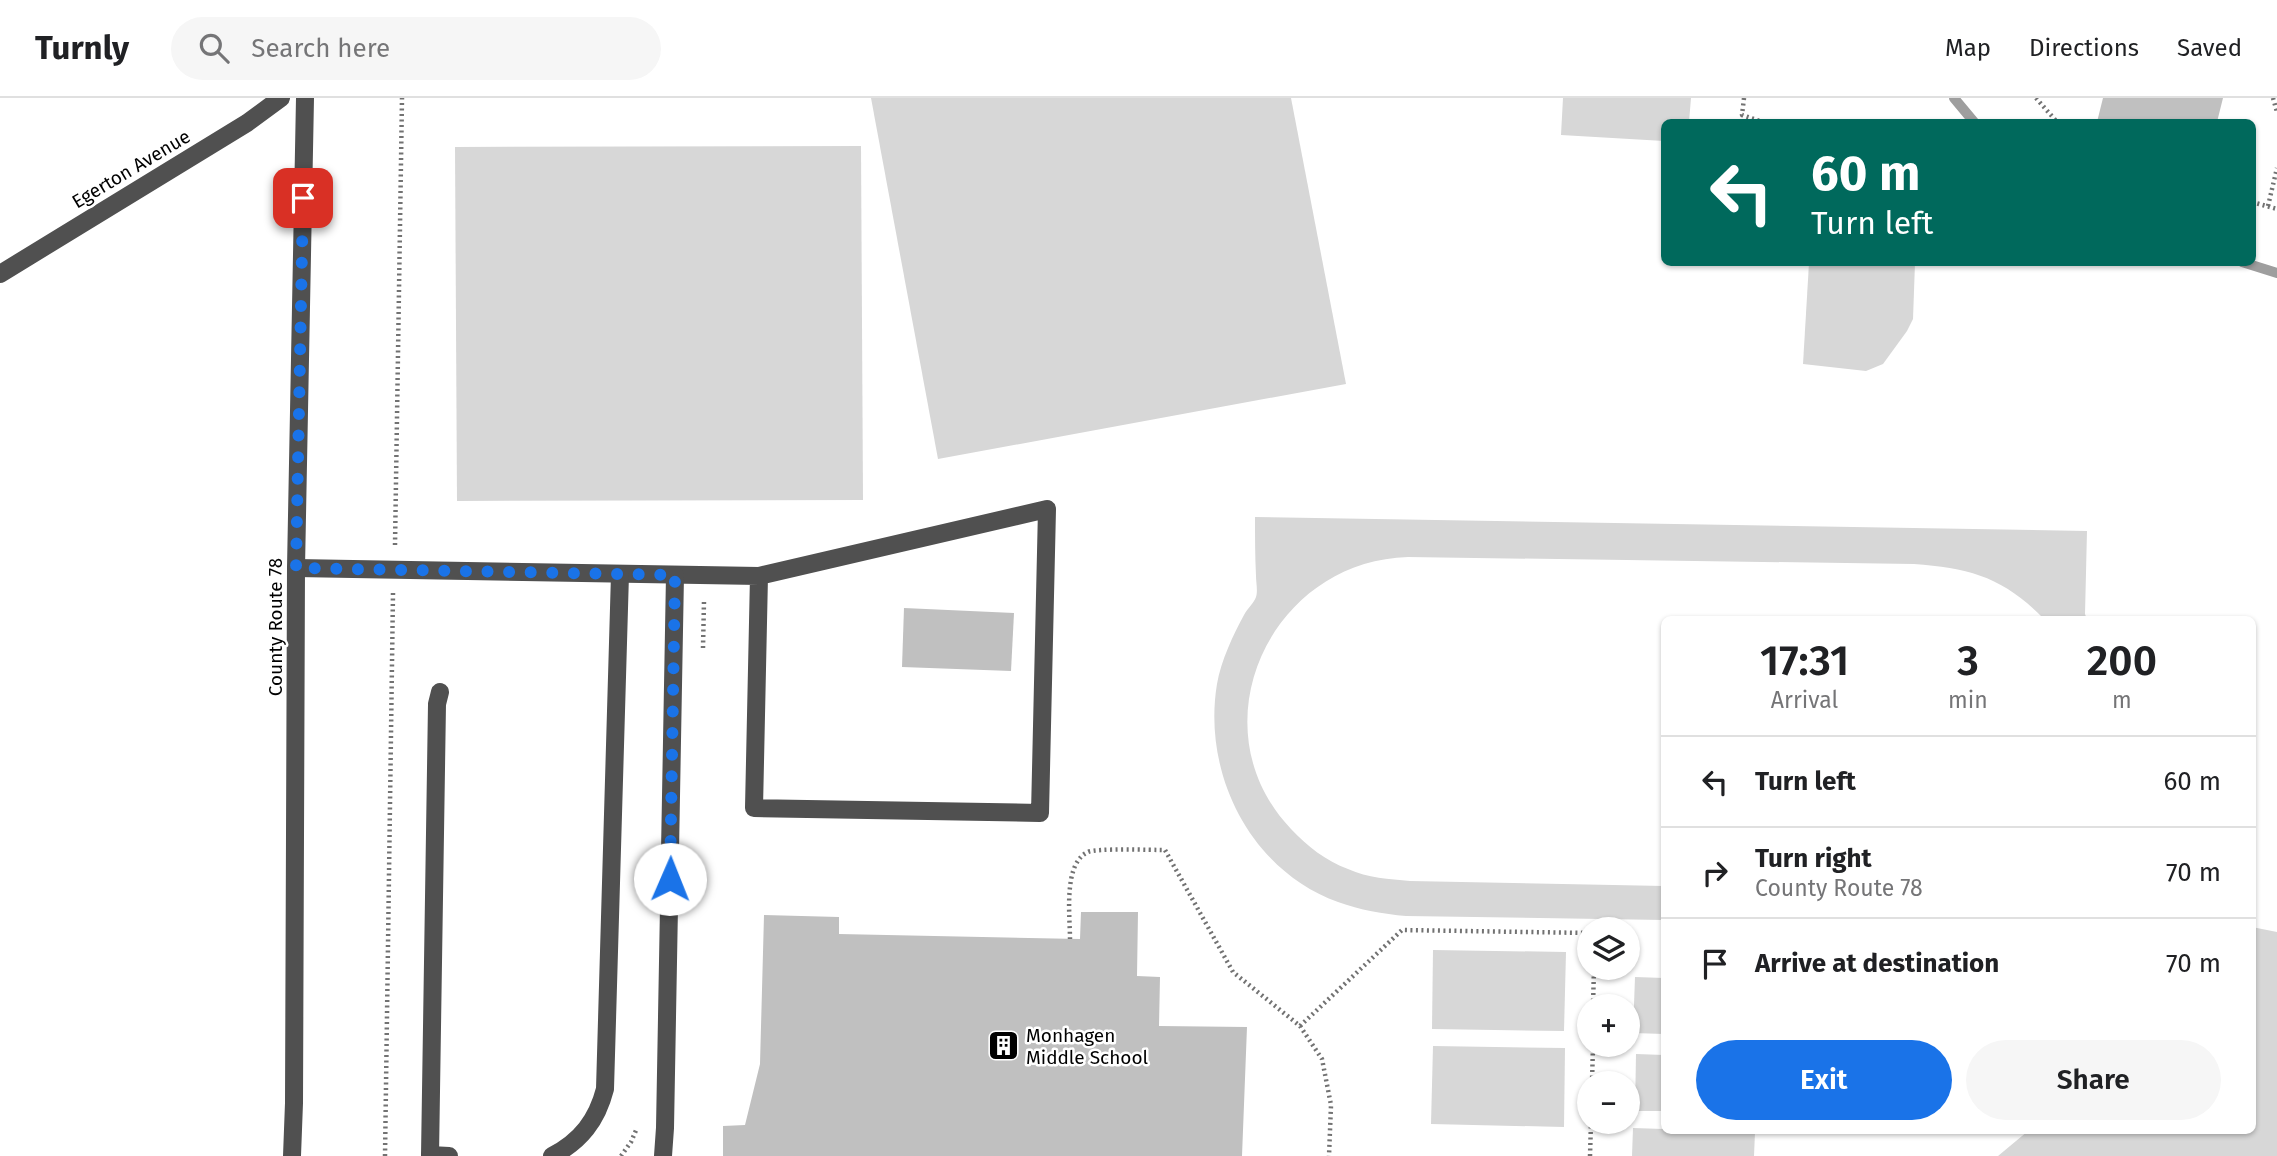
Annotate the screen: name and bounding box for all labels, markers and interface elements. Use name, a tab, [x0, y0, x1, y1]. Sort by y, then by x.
search box	[171, 17, 661, 80]
text: Turnly	[35, 28, 129, 68]
icon: search	[195, 29, 233, 67]
text: Search here	[251, 33, 390, 64]
text: Map	[1945, 34, 1991, 62]
text: Directions	[2029, 34, 2139, 62]
text: Saved	[2177, 34, 2242, 62]
street label: Egerton Avenue	[68, 125, 194, 213]
text: 60 m	[1811, 144, 1920, 203]
icon: left	[1696, 147, 1787, 238]
pin	[273, 168, 333, 228]
icon: arrive	[284, 179, 322, 217]
text: Turn left	[1811, 204, 1933, 242]
street label: County Route 78	[264, 558, 287, 696]
text: 17:31	[1760, 636, 1849, 686]
text: 3	[1957, 636, 1979, 686]
text: 200	[2087, 636, 2157, 686]
text: Arrival	[1771, 686, 1838, 714]
text: min	[1948, 686, 1988, 714]
text: m	[2112, 686, 2132, 714]
icon: left	[1696, 763, 1734, 801]
text: Turn left	[1755, 766, 1856, 797]
text: 60 m	[2163, 766, 2221, 797]
position arrow	[633, 842, 707, 916]
text: Turn right	[1755, 843, 1872, 874]
icon: right	[1696, 854, 1734, 892]
text: 70 m	[2166, 857, 2221, 888]
text: County Route 78	[1755, 874, 1923, 902]
map controls	[1577, 917, 1640, 1134]
button: layers	[1577, 917, 1640, 980]
icon: arrive	[1696, 945, 1734, 983]
text: Arrive at destination	[1755, 948, 1999, 979]
text: 70 m	[2166, 948, 2221, 979]
button: +	[1577, 994, 1640, 1057]
place label: Monhagen Middle School	[1026, 1024, 1148, 1069]
building icon: Monhagen Middle School	[986, 1029, 1020, 1063]
button: Exit	[1696, 1040, 1952, 1120]
button: Share	[1966, 1040, 2221, 1120]
button: −	[1577, 1071, 1640, 1134]

